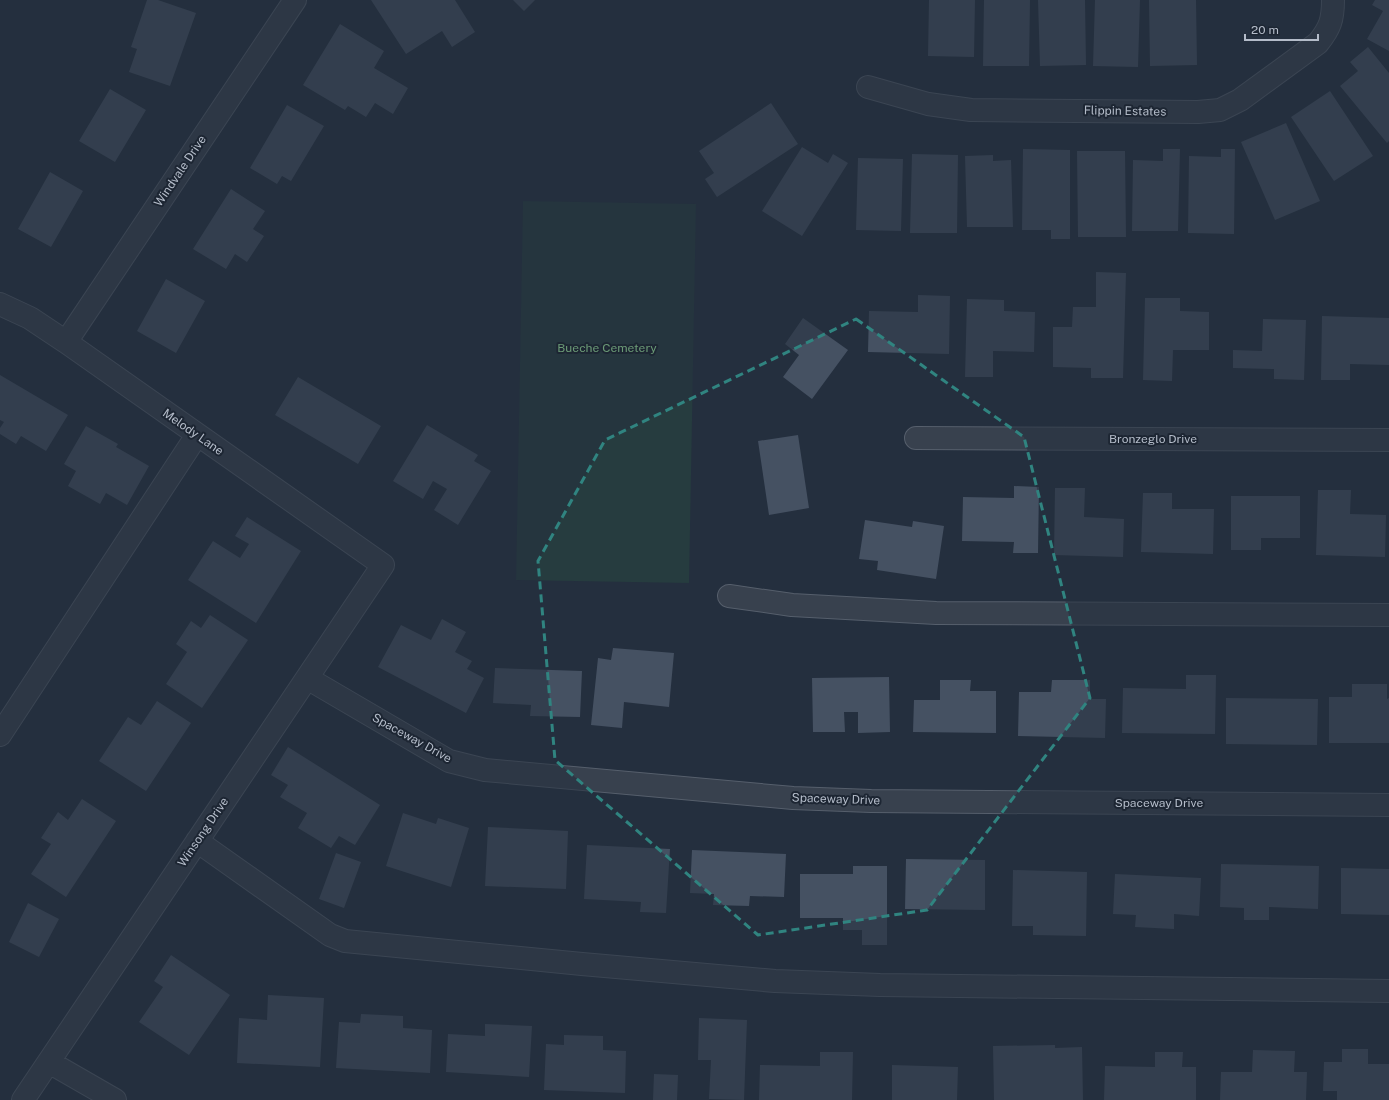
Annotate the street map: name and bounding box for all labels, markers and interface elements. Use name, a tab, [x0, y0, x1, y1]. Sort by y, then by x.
scale bar	[1245, 16, 1318, 42]
text: 20 m	[1251, 23, 1279, 37]
street label: Flippin Estates	[1084, 103, 1166, 119]
street label: Windvale Drive	[151, 133, 209, 209]
park label: Bueche Cemetery	[557, 341, 657, 355]
street label: Melody Lane	[160, 406, 226, 458]
street label: Bronzeglo Drive	[1109, 432, 1197, 446]
street label: Spaceway Drive	[370, 710, 454, 766]
street label: Spaceway Drive	[791, 790, 881, 808]
street label: Winsong Drive	[175, 795, 231, 869]
street label: Spaceway Drive	[1115, 796, 1204, 810]

